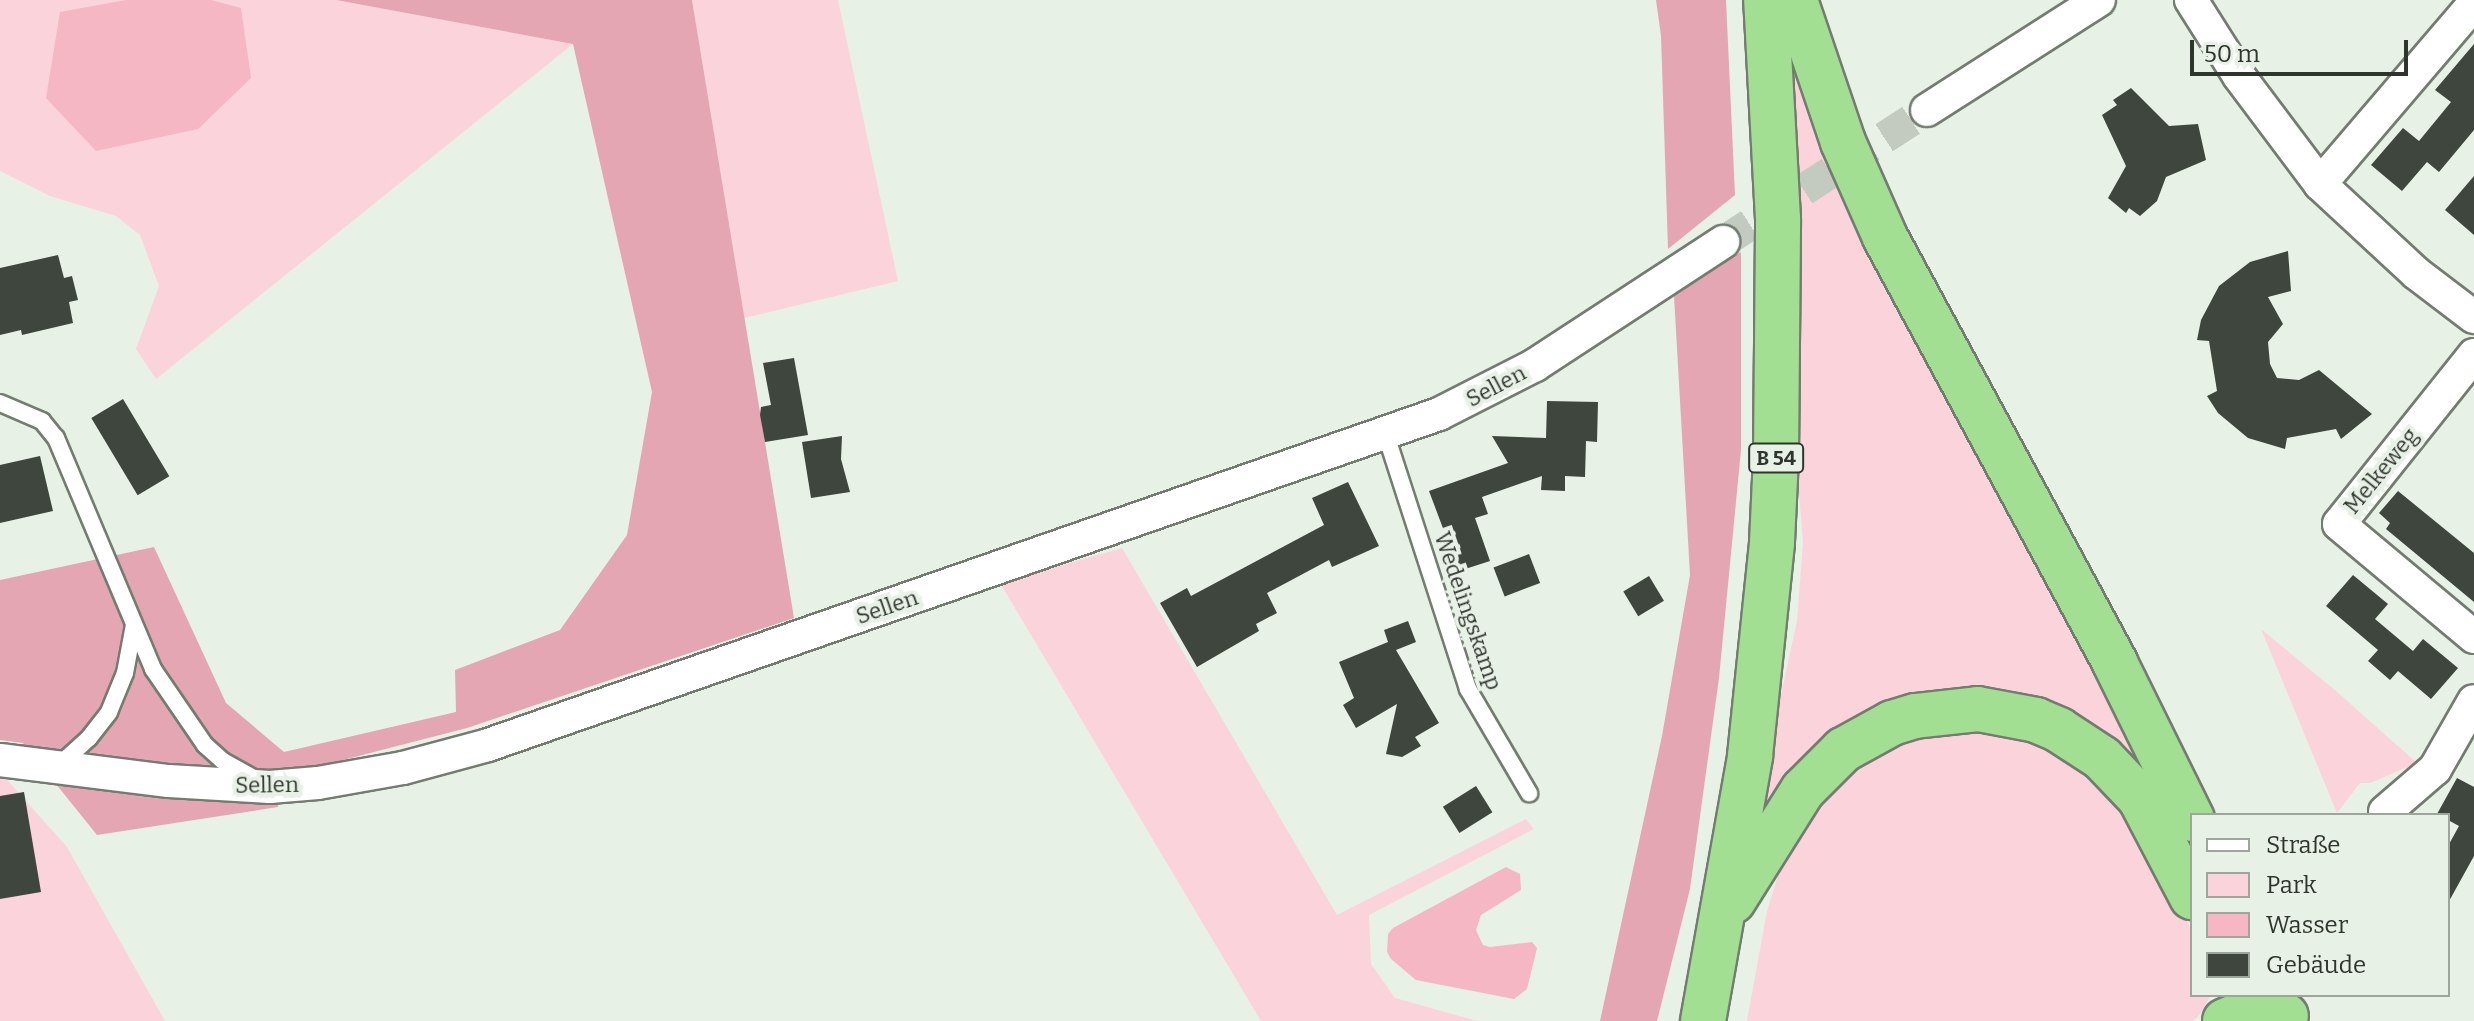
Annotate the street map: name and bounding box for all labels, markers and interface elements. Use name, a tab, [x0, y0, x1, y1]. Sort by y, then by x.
scale bar	[2194, 24, 2412, 74]
text: 50 m	[2204, 40, 2260, 68]
street label: Sellen	[1462, 359, 1530, 413]
street label: Melkeweg	[2339, 423, 2423, 519]
road number: B 54	[1748, 442, 1804, 474]
street label: Wedelingskamp	[1429, 528, 1507, 694]
street label: Sellen	[853, 584, 921, 630]
street label: Sellen	[235, 771, 299, 799]
legend	[2190, 813, 2450, 997]
text: Straße	[2266, 831, 2340, 859]
text: Park	[2266, 871, 2317, 899]
text: Wasser	[2266, 911, 2348, 939]
text: Gebäude	[2266, 951, 2366, 979]

